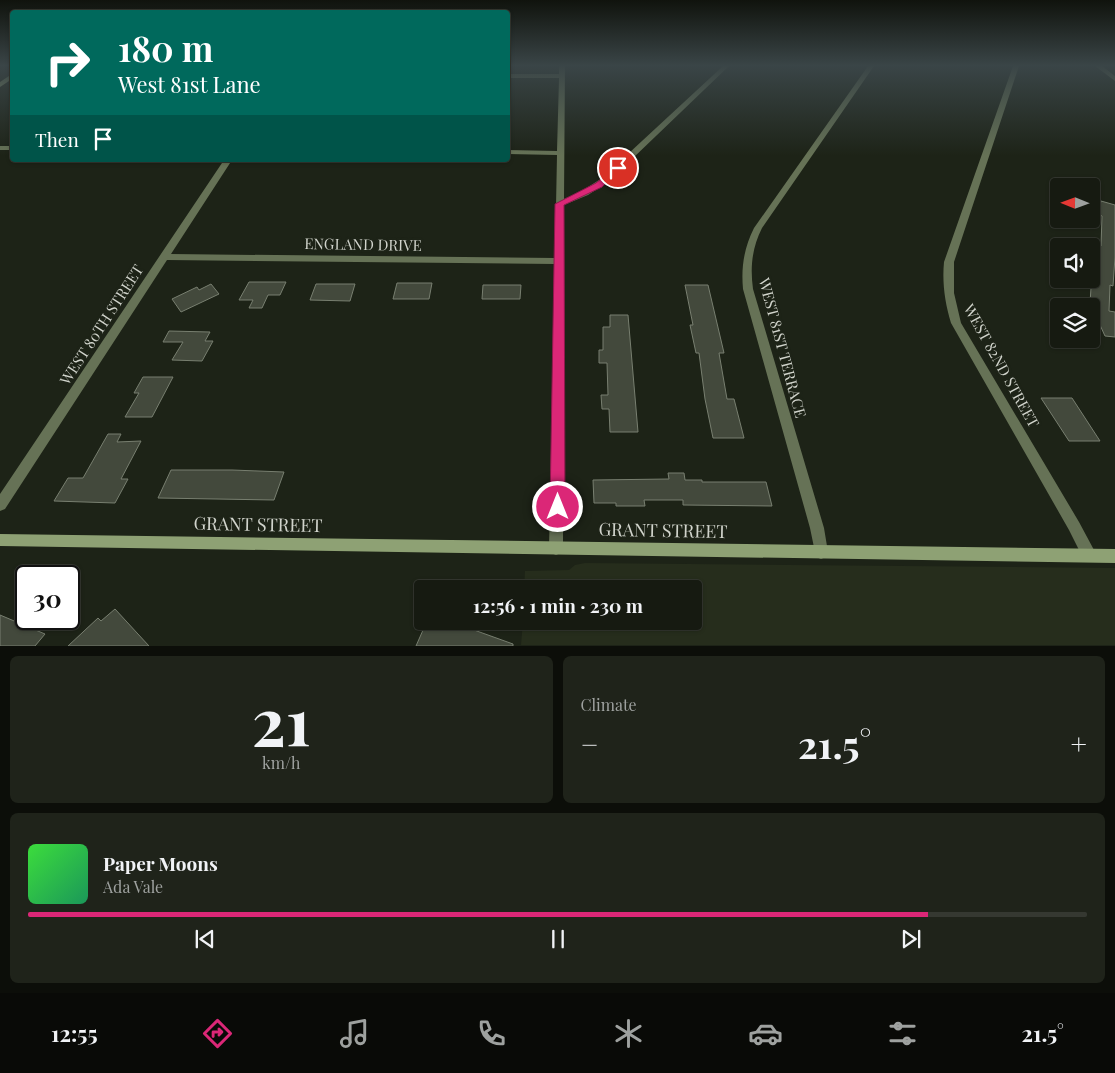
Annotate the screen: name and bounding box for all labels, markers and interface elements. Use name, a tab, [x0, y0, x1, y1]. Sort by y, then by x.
text: 180 m	[118, 24, 213, 71]
icon: right	[35, 30, 100, 95]
text: West 81st Lane	[118, 69, 261, 99]
icon: arrive	[89, 125, 117, 153]
text: Then	[35, 126, 79, 152]
pin	[597, 147, 639, 189]
icon: arrive	[604, 154, 632, 182]
north arrow	[1050, 178, 1100, 228]
map controls	[1050, 178, 1100, 348]
street label: ENGLAND DRIVE	[304, 233, 422, 255]
button: sound	[1050, 238, 1100, 288]
street label: WEST 80TH STREET	[54, 261, 148, 389]
street label: WEST 81ST TERRACE	[754, 275, 811, 420]
button: layers	[1050, 298, 1100, 348]
street label: WEST 82ND STREET	[959, 299, 1044, 431]
position arrow	[531, 480, 583, 532]
street label: GRANT STREET	[193, 511, 323, 537]
street label: GRANT STREET	[598, 517, 728, 543]
speed limit sign: 30	[15, 565, 80, 630]
text: 12:56 · 1 min · 230 m	[473, 592, 643, 618]
text: 21	[252, 676, 311, 762]
text: Climate	[581, 694, 637, 715]
text: 21.5°	[798, 718, 871, 769]
text: −	[581, 725, 599, 762]
text: +	[1071, 725, 1087, 762]
text: km/h	[262, 752, 300, 773]
text: Paper Moons	[103, 850, 218, 876]
text: Ada Vale	[103, 876, 163, 897]
icon: previous	[191, 925, 219, 953]
icon: pause	[544, 925, 572, 953]
icon: next	[897, 925, 925, 953]
icon: directions	[200, 1016, 235, 1051]
icon: music	[337, 1016, 372, 1051]
icon: phone	[474, 1016, 509, 1051]
icon: climate	[611, 1016, 646, 1051]
icon: car	[748, 1016, 783, 1051]
icon: filters	[885, 1016, 920, 1051]
text: 12:55	[51, 1018, 98, 1048]
text: 21.5°	[1022, 1018, 1064, 1048]

